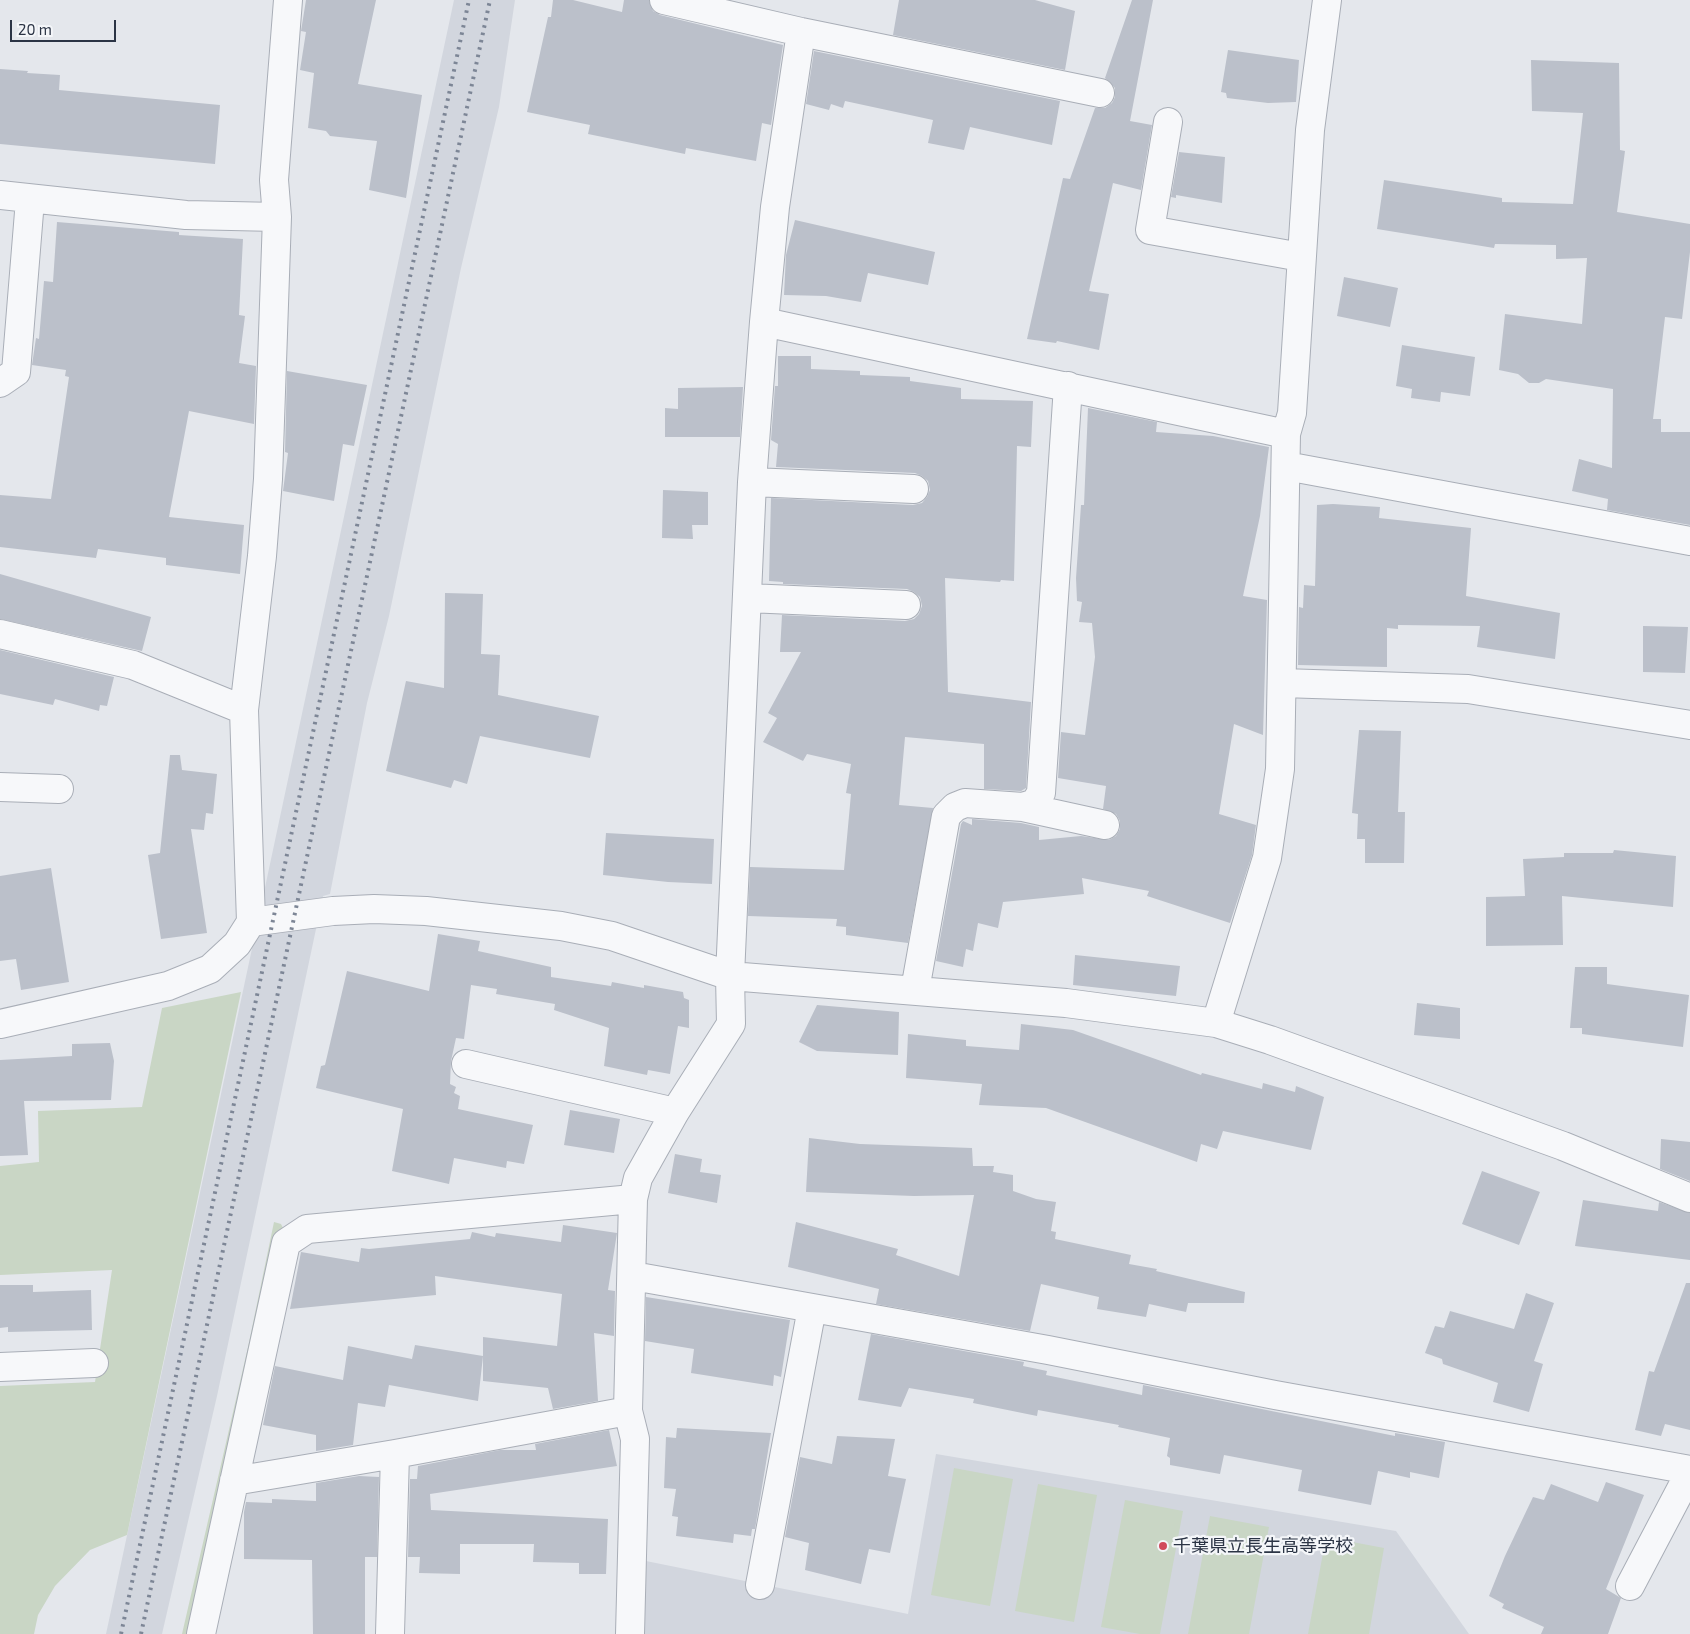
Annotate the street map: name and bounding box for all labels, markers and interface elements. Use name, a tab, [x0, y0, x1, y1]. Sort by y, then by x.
scale bar	[12, 10, 119, 42]
text: 20 m	[18, 20, 52, 38]
place label: 千葉県立長生高等学校	[1173, 1535, 1353, 1557]
marker: 千葉県立長生高等学校	[1157, 1540, 1169, 1552]

